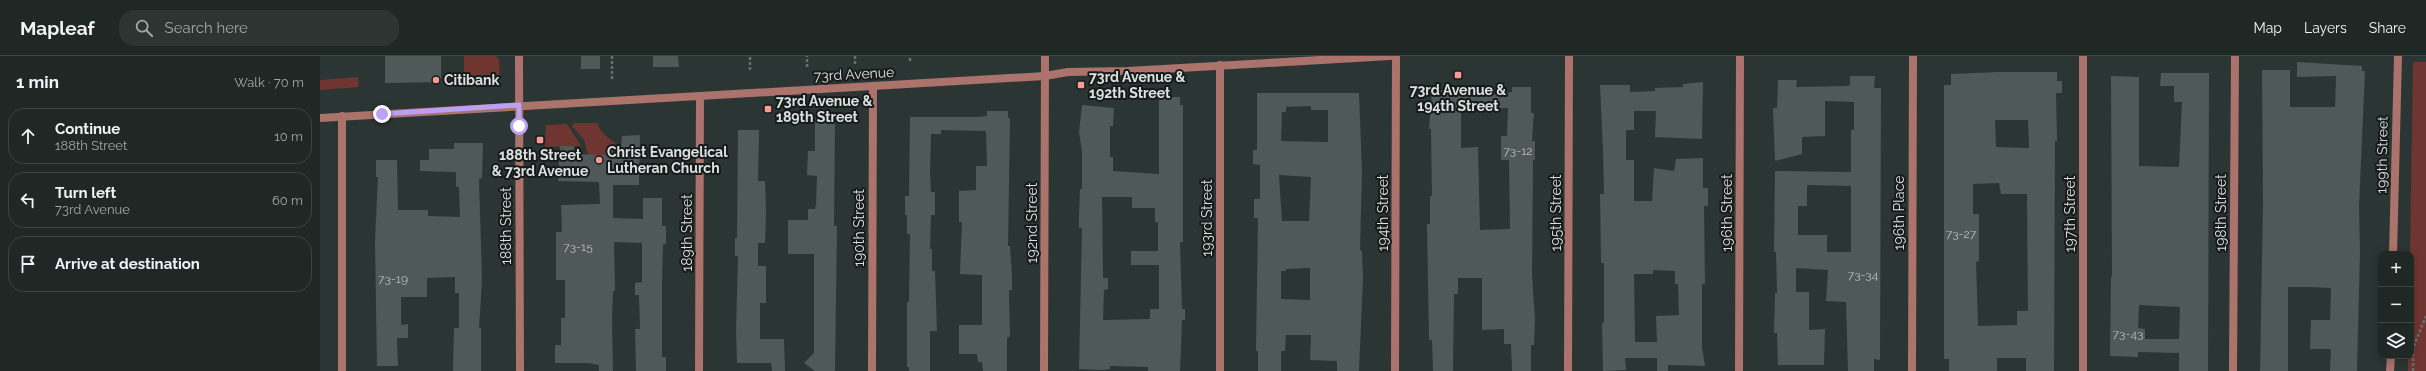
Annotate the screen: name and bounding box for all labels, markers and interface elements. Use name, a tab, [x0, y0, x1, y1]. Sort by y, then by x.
search box	[119, 10, 399, 46]
text: Mapleaf	[20, 17, 95, 39]
icon: search	[133, 17, 155, 39]
text: Search here	[165, 19, 248, 37]
text: Map	[2254, 20, 2282, 36]
text: Layers	[2304, 20, 2347, 36]
text: Share	[2369, 20, 2406, 36]
street label: 73rd Avenue	[813, 64, 895, 84]
place label: 73rd Avenue & 192th Street	[1089, 69, 1186, 101]
marker: 73rd Avenue & 194th Street	[1453, 70, 1463, 80]
text: 1 min	[16, 72, 59, 92]
place label: Citibank	[444, 72, 499, 88]
text: Walk · 70 m	[234, 75, 304, 90]
marker: Citibank	[431, 75, 441, 85]
marker: 73rd Avenue & 192th Street	[1076, 80, 1086, 90]
place label: 73rd Avenue & 194th Street	[1410, 82, 1506, 114]
place label: 73rd Avenue & 189th Street	[776, 93, 873, 125]
marker: 73rd Avenue & 189th Street	[763, 104, 773, 114]
route end	[373, 105, 391, 123]
street label: 199th Street	[2373, 116, 2391, 194]
route start	[510, 117, 528, 135]
text: Continue	[55, 120, 120, 138]
icon: ahead	[17, 125, 39, 147]
text: 10 m	[274, 129, 303, 144]
marker: 188th Street & 73rd Avenue	[535, 135, 545, 145]
text: 188th Street	[55, 138, 127, 153]
place label: Christ Evangelical Lutheran Church	[607, 144, 728, 176]
house number: 73-12	[1503, 144, 1533, 158]
place label: 188th Street & 73rd Avenue	[492, 147, 589, 179]
marker: Christ Evangelical Lutheran Church	[594, 155, 604, 165]
street label: 194th Street	[1375, 174, 1391, 252]
street label: 195th Street	[1548, 174, 1564, 252]
street label: 196th Street	[1719, 174, 1735, 252]
street label: 198th Street	[2213, 174, 2229, 252]
street label: 196th Place	[1891, 175, 1907, 251]
street label: 197th Street	[2062, 175, 2078, 252]
street label: 193rd Street	[1199, 179, 1215, 257]
street label: 192nd Street	[1024, 182, 1040, 263]
text: Turn left	[55, 184, 116, 202]
street label: 188th Street	[498, 187, 514, 265]
icon: left	[17, 189, 39, 211]
street label: 190th Street	[851, 189, 867, 267]
text: 60 m	[272, 193, 303, 208]
street label: 189th Street	[679, 194, 695, 272]
text: 73rd Avenue	[55, 202, 130, 217]
house number: 73-27	[1946, 227, 1977, 241]
house number: 73-15	[563, 240, 593, 254]
map controls	[2378, 251, 2414, 359]
button: +	[2378, 251, 2414, 287]
icon: arrive	[17, 253, 39, 275]
text: Arrive at destination	[55, 255, 200, 273]
house number: 73-34	[1848, 268, 1879, 282]
house number: 73-19	[378, 272, 408, 286]
button: −	[2378, 287, 2414, 323]
button: layers	[2378, 323, 2414, 359]
house number: 73-43	[2113, 327, 2143, 341]

